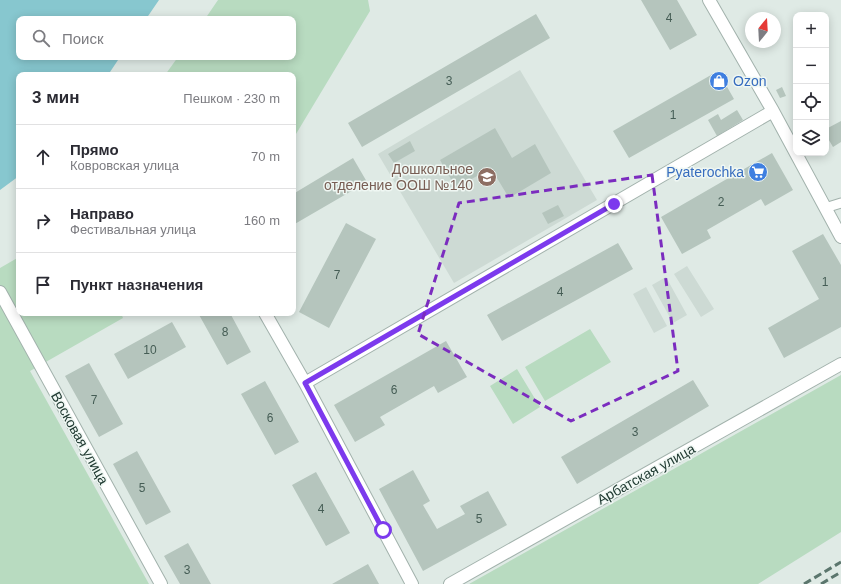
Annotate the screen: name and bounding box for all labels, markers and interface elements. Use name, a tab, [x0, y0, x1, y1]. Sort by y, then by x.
house number: 4	[666, 11, 673, 25]
north arrow	[745, 12, 781, 48]
map controls	[793, 12, 829, 156]
button: +	[793, 12, 829, 48]
search box	[16, 16, 296, 60]
icon: search	[30, 27, 52, 49]
text: Поиск	[62, 30, 104, 47]
button: −	[793, 48, 829, 84]
shop icon: Ozon	[708, 70, 730, 92]
place label: Ozon	[733, 73, 766, 89]
house number: 3	[446, 74, 453, 88]
button: locate	[793, 84, 829, 120]
text: 3 мин	[32, 88, 79, 107]
text: Пешком · 230 m	[183, 91, 280, 106]
house number: 1	[670, 108, 677, 122]
button: layers	[793, 120, 829, 156]
text: Прямо	[70, 141, 119, 158]
icon: ahead	[32, 146, 54, 168]
text: 70 m	[251, 149, 280, 164]
text: Ковровская улица	[70, 158, 179, 173]
place label: Дошкольное отделение ООШ №140	[324, 161, 473, 193]
supermarket icon: Pyaterochka	[747, 161, 769, 183]
place label: Pyaterochka	[666, 164, 744, 180]
school or university icon: Дошкольное отделение ООШ №140	[476, 166, 498, 188]
route end	[605, 195, 623, 213]
house number: 2	[718, 195, 725, 209]
text: Направо	[70, 205, 134, 222]
icon: right	[32, 210, 54, 232]
text: 160 m	[244, 213, 280, 228]
text: Фестивальная улица	[70, 222, 196, 237]
house number: 7	[334, 268, 341, 282]
icon: arrive	[32, 274, 54, 296]
house number: 1	[822, 275, 829, 289]
text: Пункт назначения	[70, 276, 203, 293]
house number: 4	[557, 285, 564, 299]
house number: 8	[222, 325, 229, 339]
house number: 10	[143, 343, 157, 357]
house number: 6	[391, 383, 398, 397]
street label: Восковая улица	[48, 389, 112, 487]
house number: 7	[91, 393, 98, 407]
house number: 6	[267, 411, 274, 425]
house number: 3	[632, 425, 639, 439]
street label: Арбатская улица	[594, 440, 698, 508]
house number: 5	[139, 481, 146, 495]
house number: 4	[318, 502, 325, 516]
house number: 5	[476, 512, 483, 526]
route start	[374, 521, 392, 539]
house number: 3	[184, 563, 191, 577]

